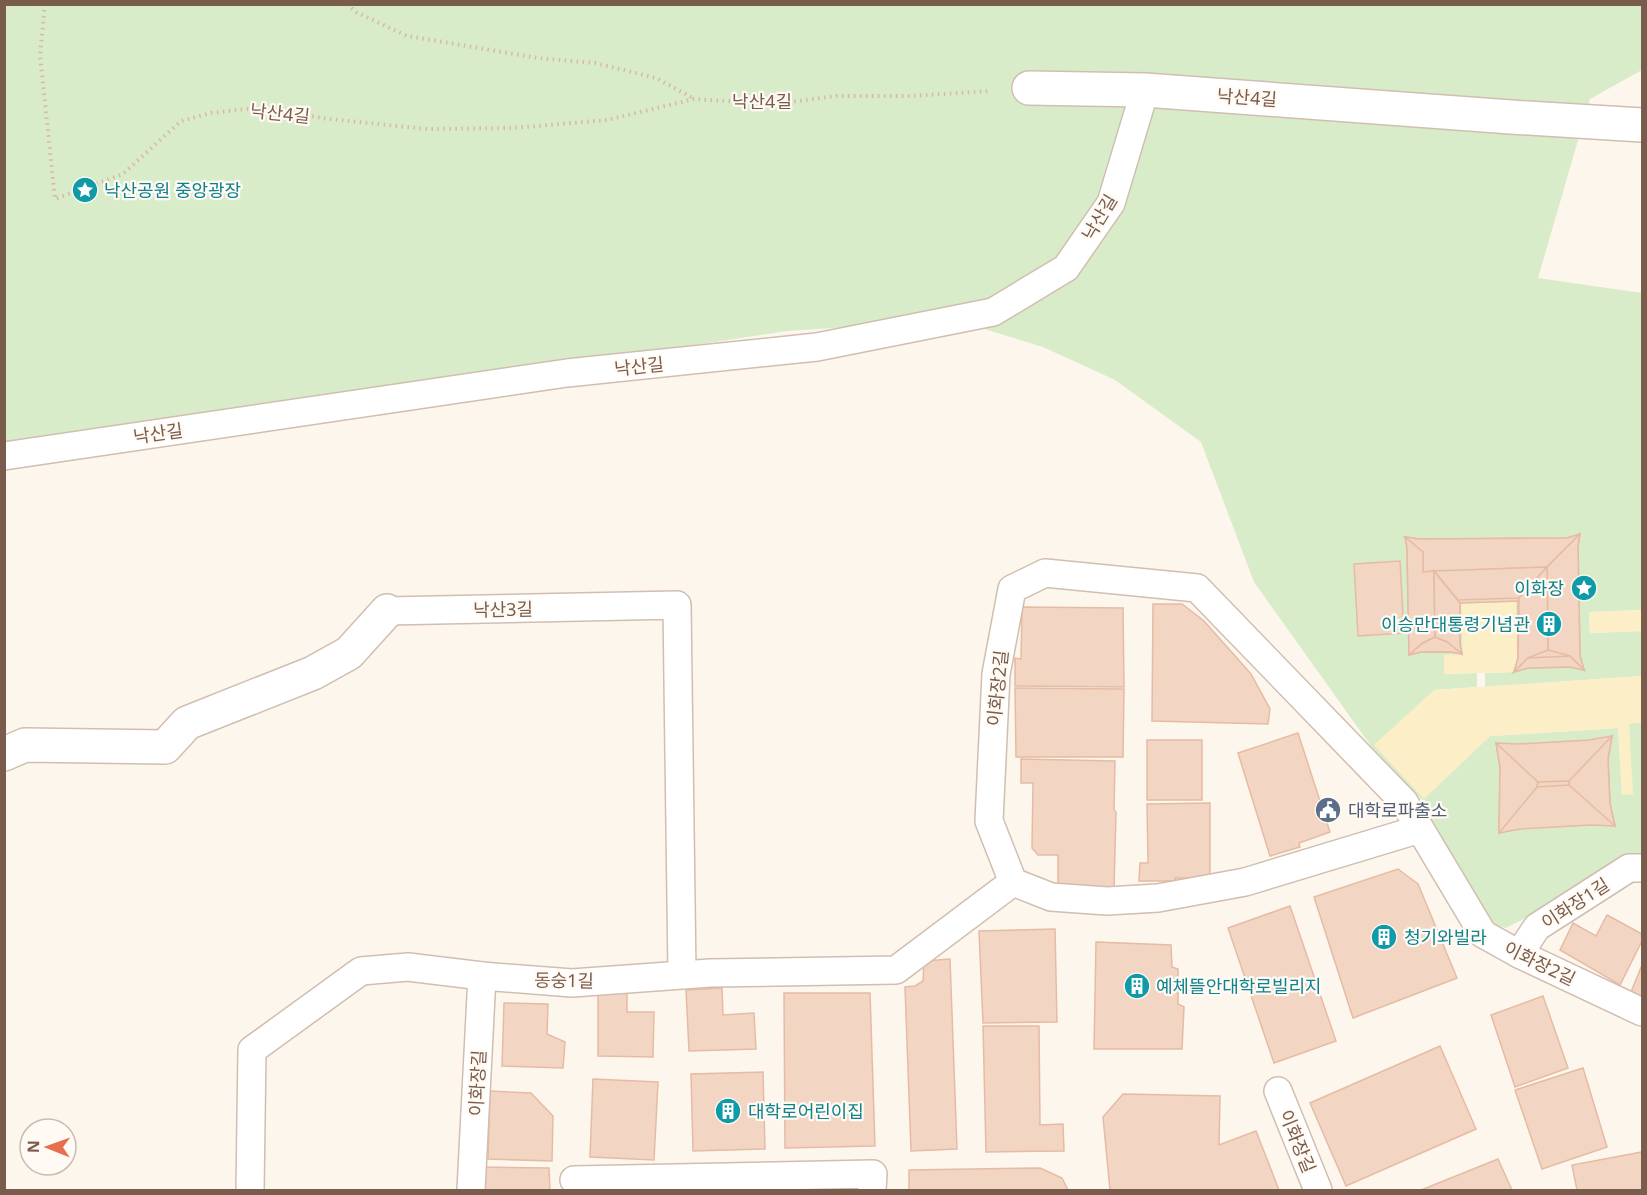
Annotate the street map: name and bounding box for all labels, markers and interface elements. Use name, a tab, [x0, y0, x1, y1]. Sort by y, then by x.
street label: 낙산4길	[1216, 83, 1278, 111]
street label: 낙산4길	[732, 89, 792, 113]
street label: 낙산4길	[249, 98, 311, 128]
place icon: 낙산공원 중앙광장	[70, 175, 100, 205]
place label: 낙산공원 중앙광장	[104, 178, 241, 202]
street label: 낙산길	[1076, 190, 1122, 244]
street label: 낙산길	[613, 351, 665, 381]
street label: 낙산길	[132, 418, 184, 448]
place icon: 이화장	[1569, 573, 1599, 603]
place label: 이화장	[1514, 576, 1564, 600]
street label: 낙산3길	[473, 596, 533, 622]
building icon: 이승만대통령기념관	[1534, 609, 1564, 639]
place label: 이승만대통령기념관	[1381, 612, 1530, 636]
street label: 이화장2길	[981, 649, 1013, 727]
public building icon: 대학로파출소	[1313, 795, 1343, 825]
place label: 대학로파출소	[1348, 798, 1447, 822]
street label: 이화장1길	[1536, 872, 1614, 934]
building icon: 청기와빌라	[1369, 922, 1399, 952]
place label: 청기와빌라	[1404, 925, 1487, 949]
street label: 이화장2길	[1500, 935, 1580, 991]
street label: 동숭1길	[534, 967, 594, 993]
building icon: 예체뜰안대학로빌리지	[1122, 971, 1152, 1001]
place label: 예체뜰안대학로빌리지	[1156, 974, 1322, 998]
street label: 이화장길	[463, 1049, 491, 1117]
building icon: 대학로어린이집	[713, 1096, 743, 1126]
place label: 대학로어린이집	[748, 1099, 864, 1123]
street label: 이화장길	[1274, 1106, 1322, 1176]
north arrow	[18, 1117, 78, 1177]
text: N	[22, 1140, 44, 1153]

